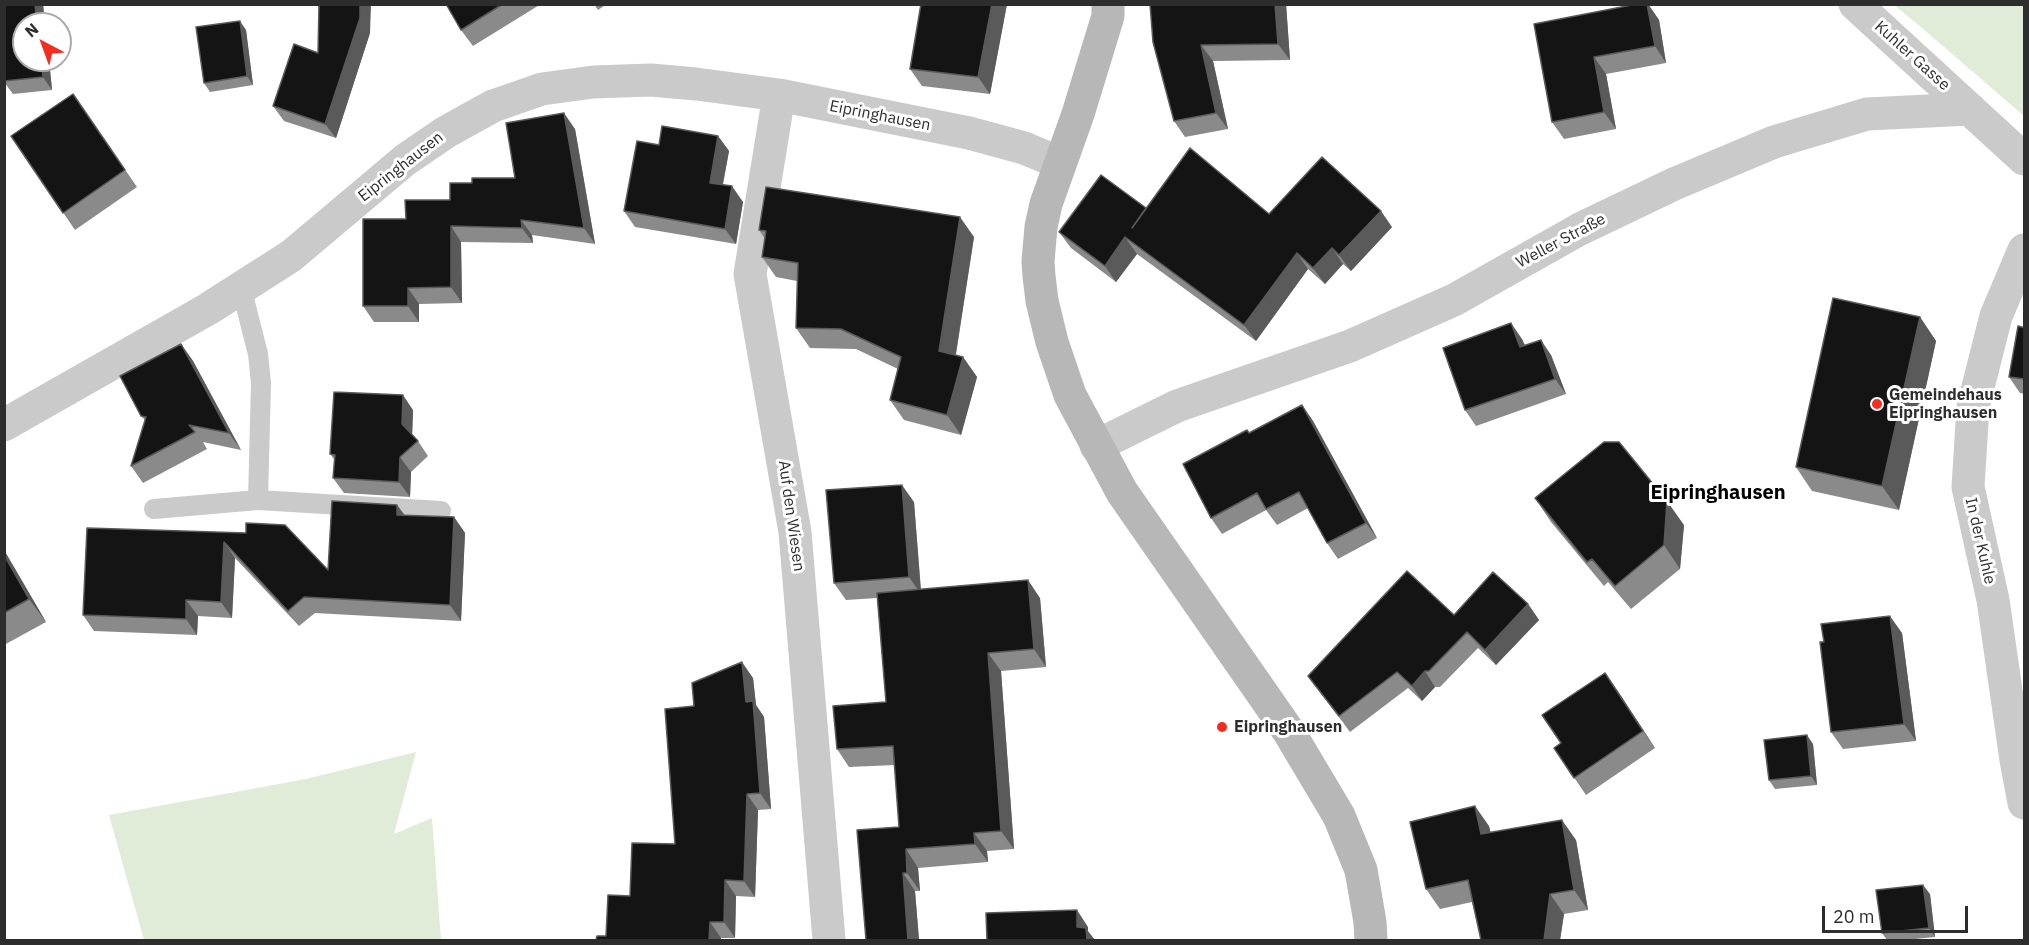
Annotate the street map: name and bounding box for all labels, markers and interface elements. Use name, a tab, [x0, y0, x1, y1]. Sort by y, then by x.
north arrow	[12, 12, 72, 72]
street label: Kuhler Gasse	[1870, 17, 1954, 95]
text: N	[21, 19, 42, 41]
street label: Eipringhausen	[828, 97, 932, 135]
street label: Eipringhausen	[355, 128, 447, 206]
street label: Weller Straße	[1513, 209, 1609, 273]
place label: Gemeindehaus Eipringhausen	[1889, 385, 2002, 423]
marker: Gemeindehaus Eipringhausen	[1870, 397, 1884, 411]
street label: Auf den Wiesen	[774, 459, 808, 573]
district label: Eipringhausen	[1650, 481, 1786, 505]
street label: In der Kuhle	[1961, 496, 1999, 586]
place label: Eipringhausen	[1234, 717, 1342, 737]
marker: Eipringhausen	[1215, 720, 1229, 734]
scale bar	[1825, 894, 1970, 932]
text: 20 m	[1833, 905, 1875, 928]

